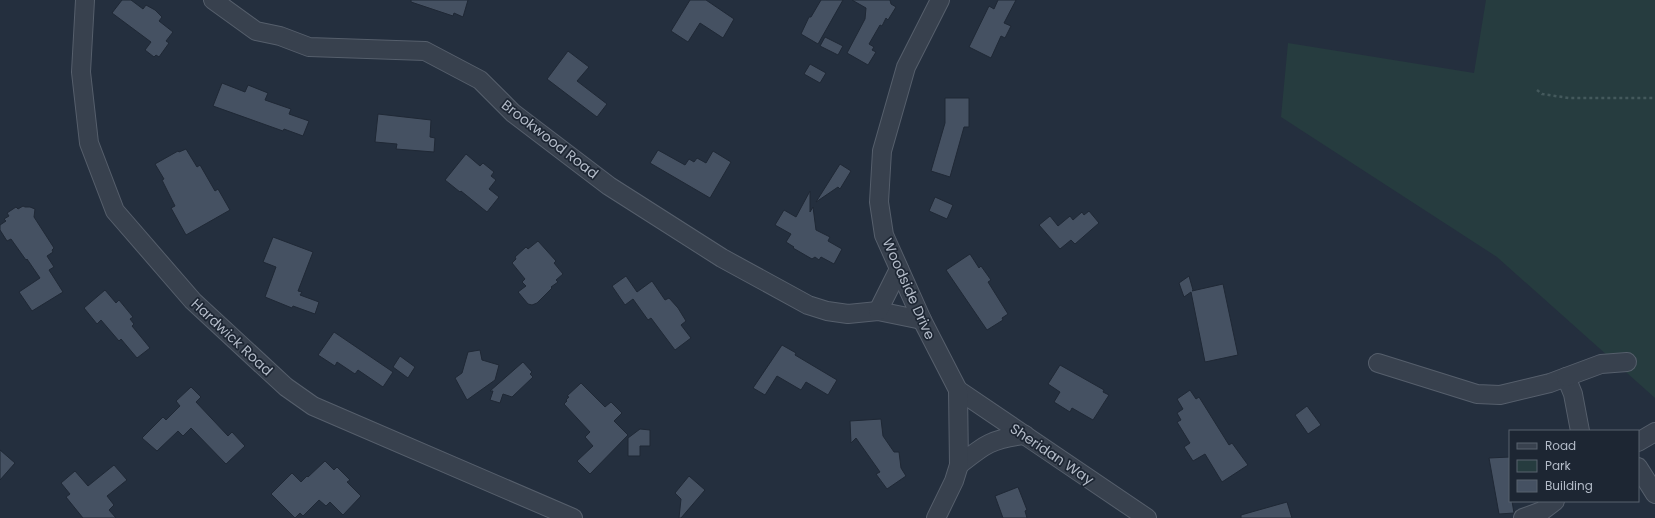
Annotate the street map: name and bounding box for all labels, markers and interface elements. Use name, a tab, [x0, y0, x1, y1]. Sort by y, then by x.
street label: Brookwood Road	[497, 95, 603, 183]
street label: Woodside Drive	[878, 235, 940, 343]
street label: Hardwick Road	[187, 294, 277, 380]
street label: Sheridan Way	[1006, 419, 1098, 490]
legend	[1509, 430, 1639, 502]
text: Road	[1545, 437, 1576, 454]
text: Park	[1545, 457, 1572, 474]
text: Building	[1545, 477, 1593, 494]

